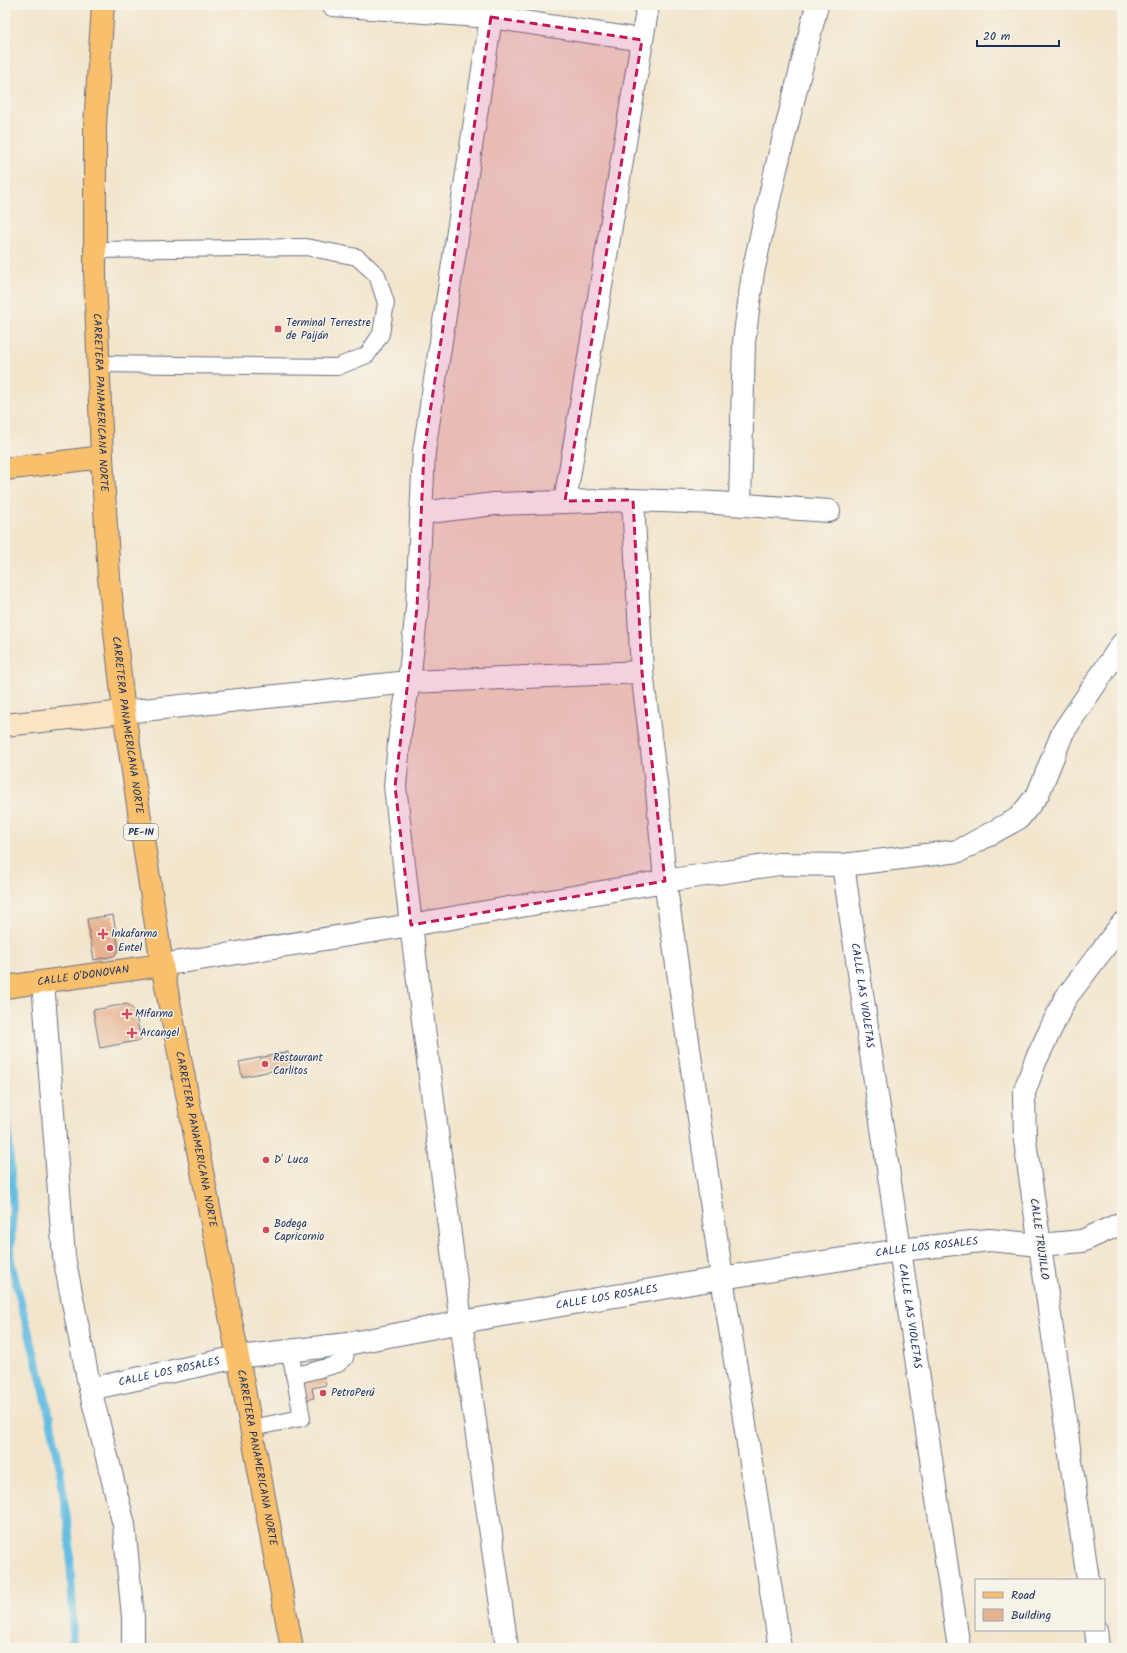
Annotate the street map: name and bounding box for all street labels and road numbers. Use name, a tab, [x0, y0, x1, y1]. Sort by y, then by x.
street label: CARRETERA PANAMERICANA NORTE	[88, 313, 113, 493]
street label: CARRETERA PANAMERICANA NORTE	[107, 635, 148, 816]
road number: PE-1N	[124, 824, 158, 840]
street label: CALLE LAS VIOLETAS	[846, 942, 879, 1050]
street label: CALLE O'DONOVAN	[36, 961, 131, 991]
street label: CARRETERA PANAMERICANA NORTE	[170, 1050, 222, 1230]
street label: CALLE TRUJILLO	[1024, 1197, 1054, 1281]
street label: CALLE LOS ROSALES	[874, 1232, 979, 1263]
street label: CALLE LAS VIOLETAS	[893, 1262, 927, 1370]
street label: CALLE LOS ROSALES	[554, 1280, 659, 1315]
street label: CALLE LOS ROSALES	[117, 1352, 222, 1392]
street label: CARRETERA PANAMERICANA NORTE	[231, 1368, 282, 1548]

